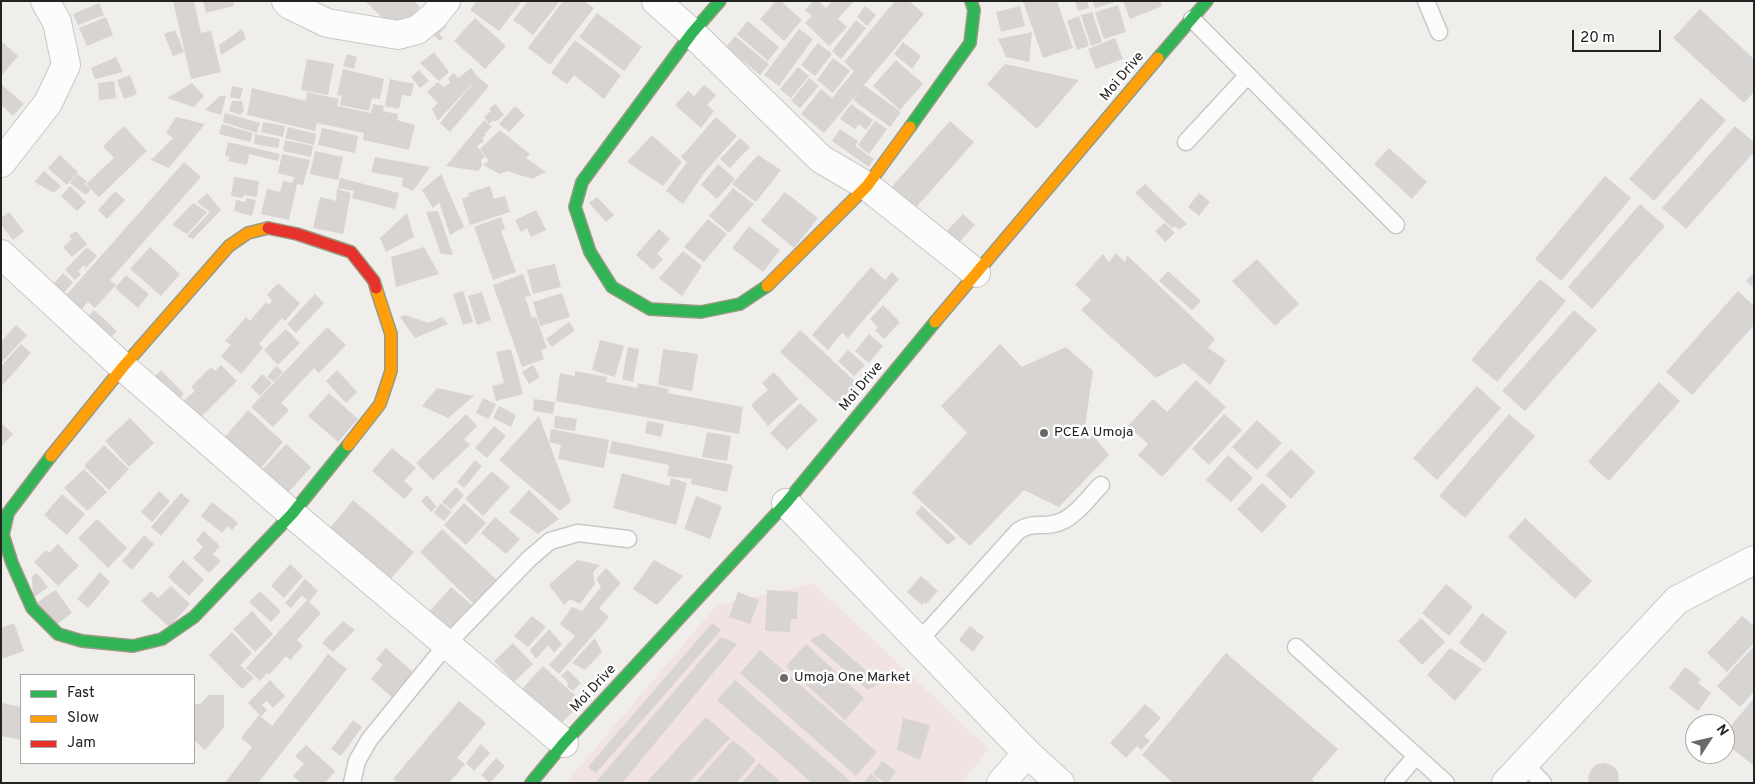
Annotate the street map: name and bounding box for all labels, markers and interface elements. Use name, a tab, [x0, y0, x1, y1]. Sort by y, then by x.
scale bar	[1575, 20, 1664, 52]
text: 20 m	[1580, 29, 1615, 48]
street label: Moi Drive	[1098, 49, 1148, 105]
street label: Moi Drive	[837, 359, 887, 415]
place label: PCEA Umoja	[1054, 425, 1133, 441]
marker: PCEA Umoja	[1038, 427, 1050, 439]
street label: Moi Drive	[568, 662, 620, 716]
place label: Umoja One Market	[794, 670, 910, 686]
marker: Umoja One Market	[778, 672, 790, 684]
legend	[20, 674, 195, 764]
text: Fast	[67, 684, 95, 703]
text: Slow	[67, 709, 99, 728]
north arrow	[1685, 714, 1735, 764]
text: N	[1712, 722, 1732, 740]
text: Jam	[67, 734, 96, 753]

